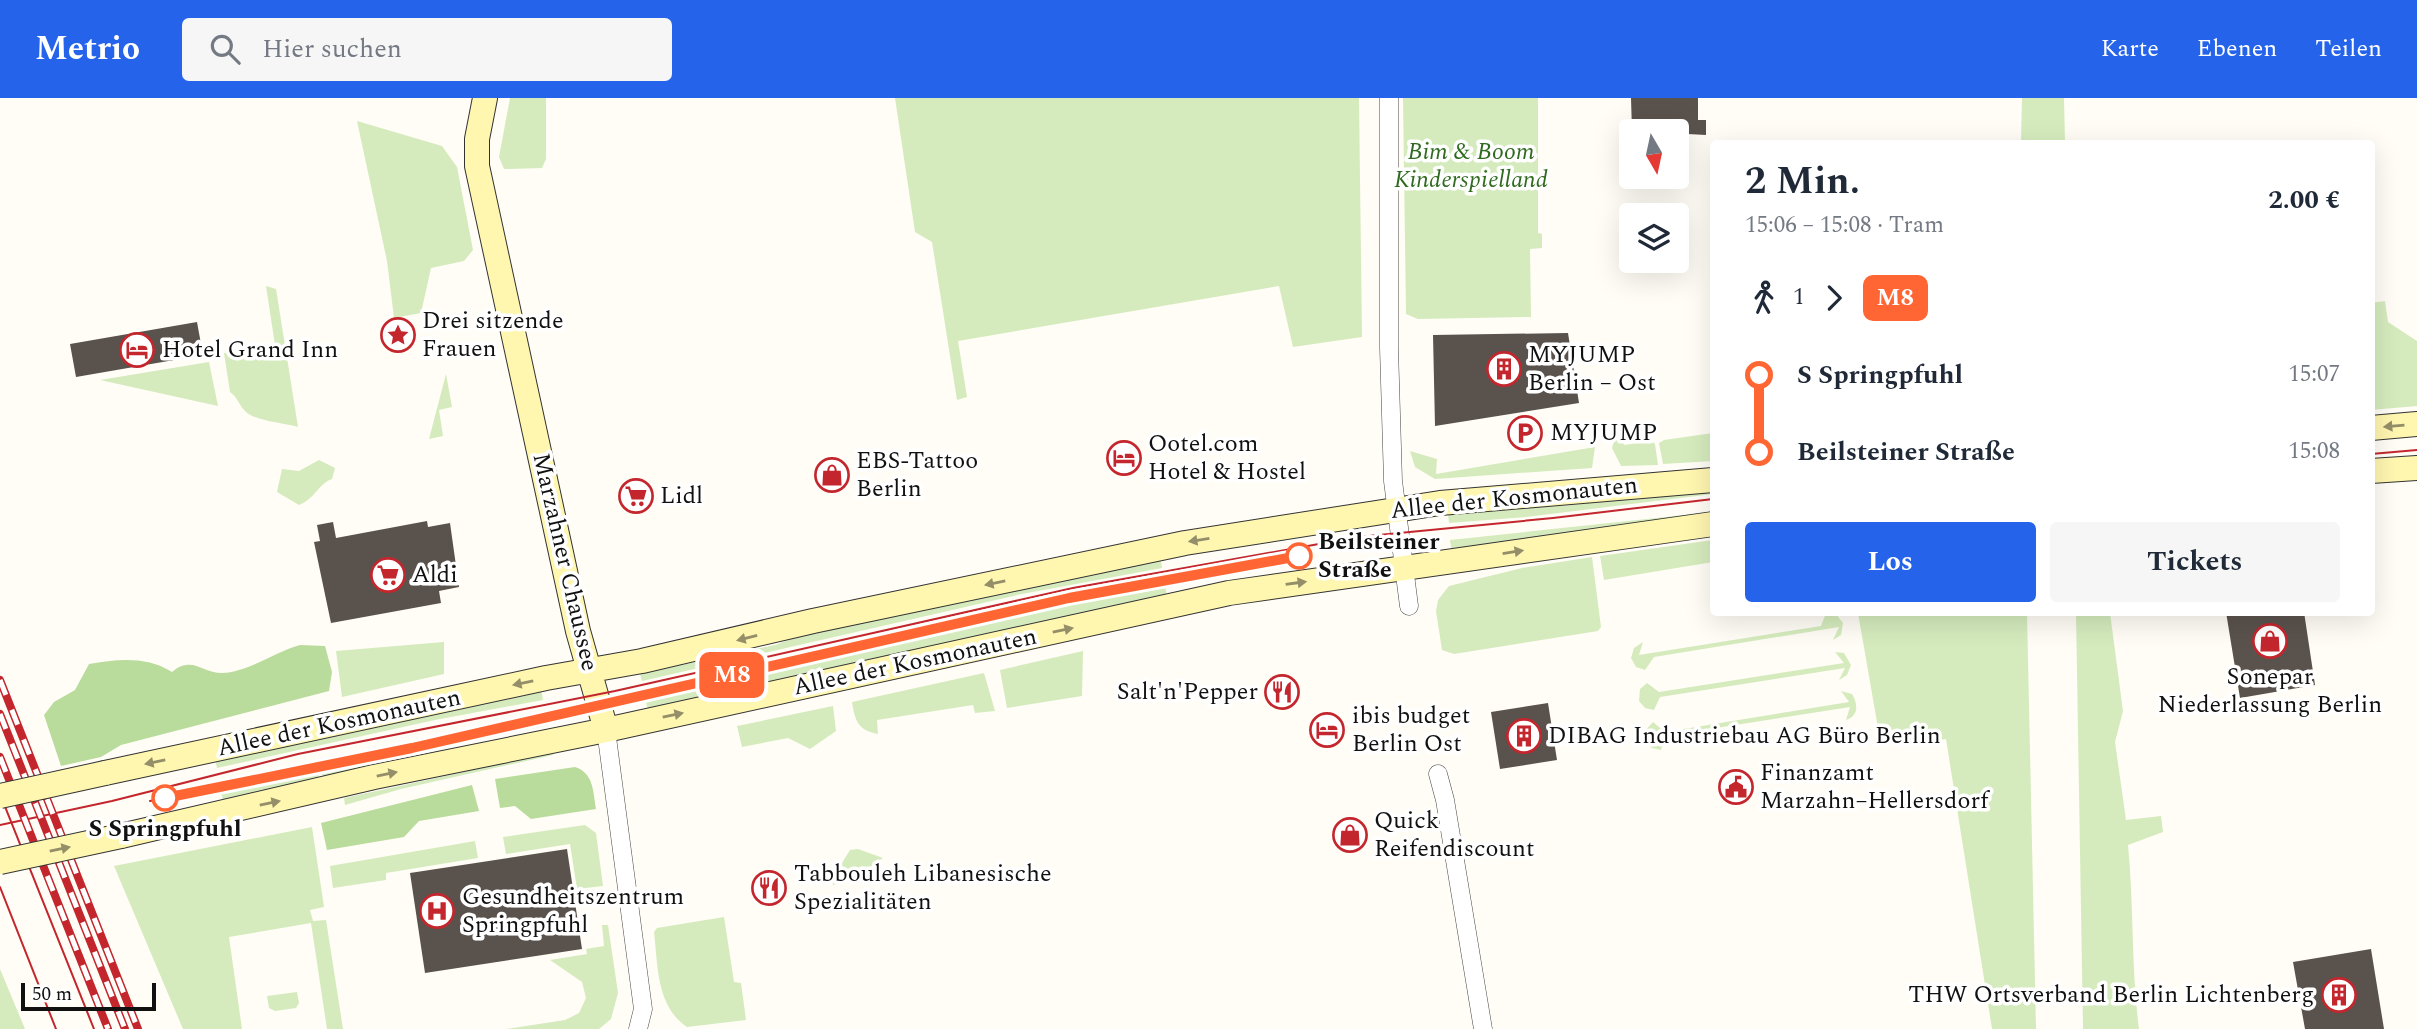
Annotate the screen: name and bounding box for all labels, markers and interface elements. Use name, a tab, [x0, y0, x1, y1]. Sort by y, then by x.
search box	[182, 18, 672, 81]
text: Metrio	[35, 24, 140, 74]
text: Hier suchen	[262, 29, 402, 69]
icon: search	[206, 30, 244, 68]
text: Karte	[2101, 31, 2159, 67]
text: Ebenen	[2197, 31, 2277, 67]
text: Teilen	[2315, 31, 2382, 67]
north arrow	[1619, 119, 1689, 189]
map controls	[1619, 119, 1689, 273]
park label: Bim & Boom Kinderspielland	[1394, 134, 1548, 198]
text: 2 Min.	[1745, 153, 1860, 211]
text: 2.00 €	[2268, 180, 2340, 220]
button: layers	[1619, 203, 1689, 273]
text: 15:06 – 15:08 · Tram	[1745, 208, 1944, 243]
icon: walk	[1745, 279, 1783, 317]
icon: forward	[1815, 279, 1853, 317]
text: 1	[1793, 280, 1805, 315]
text: M8	[1877, 280, 1914, 316]
place label: Drei sitzende Frauen	[422, 303, 564, 367]
place icon: Drei sitzende Frauen	[379, 316, 417, 354]
hotel icon: Hotel Grand Inn	[118, 331, 156, 369]
place label: Hotel Grand Inn	[162, 332, 338, 368]
place label: MYJUMP Berlin – Ost	[1528, 337, 1656, 401]
building icon: MYJUMP Berlin – Ost	[1485, 350, 1523, 388]
text: S Springpfuhl	[1797, 355, 1963, 395]
text: 15:07	[2288, 357, 2340, 392]
parking icon: MYJUMP	[1506, 414, 1544, 452]
place label: MYJUMP	[1550, 415, 1657, 451]
one-way arrow	[2383, 421, 2405, 432]
place label: Ootel.com Hotel & Hostel	[1148, 426, 1306, 490]
text: Beilsteiner Straße	[1797, 432, 2015, 472]
text: 15:08	[2288, 434, 2340, 469]
hotel icon: Ootel.com Hotel & Hostel	[1105, 439, 1143, 477]
place label: EBS-Tattoo Berlin	[856, 443, 978, 507]
street label: Marzahner Chaussee	[522, 449, 608, 675]
shop icon: EBS-Tattoo Berlin	[813, 456, 851, 494]
street label: Allee der Kosmonauten	[1389, 467, 1639, 529]
supermarket icon: Lidl	[617, 477, 655, 515]
place label: Lidl	[660, 478, 703, 514]
button: Los	[1745, 522, 2036, 602]
button: Tickets	[2050, 522, 2340, 602]
place label: Beilsteiner Straße	[1318, 524, 1440, 588]
one-way arrow	[1188, 535, 1210, 546]
marker: Beilsteiner Straße	[1286, 543, 1312, 569]
one-way arrow	[1502, 547, 1524, 558]
supermarket icon: Aldi	[369, 556, 407, 594]
place label: Aldi	[412, 557, 458, 593]
one-way arrow	[984, 577, 1006, 588]
one-way arrow	[1285, 577, 1307, 588]
street label: Allee der Kosmonauten	[790, 619, 1040, 705]
shop icon: Sonepar Niederlassung Berlin	[2251, 622, 2289, 660]
one-way arrow	[1052, 625, 1074, 636]
one-way arrow	[736, 633, 758, 644]
line badge: M8	[700, 652, 764, 698]
text: M8	[713, 657, 751, 693]
place label: Sonepar Niederlassung Berlin	[2158, 659, 2382, 723]
restaurant icon: Salt'n'Pepper	[1263, 673, 1301, 711]
place label: Salt'n'Pepper	[1117, 674, 1258, 710]
one-way arrow	[512, 678, 534, 689]
street label: Allee der Kosmonauten	[214, 680, 464, 766]
place label: ibis budget Berlin Ost	[1352, 698, 1470, 762]
one-way arrow	[662, 709, 684, 720]
hotel icon: ibis budget Berlin Ost	[1308, 711, 1346, 749]
building icon: DIBAG Industriebau AG Büro Berlin	[1505, 717, 1543, 755]
place label: DIBAG Industriebau AG Büro Berlin	[1548, 718, 1941, 754]
place label: Finanzamt Marzahn–Hellersdorf	[1760, 755, 1990, 819]
one-way arrow	[144, 756, 166, 767]
public building icon: Finanzamt Marzahn–Hellersdorf	[1717, 768, 1755, 806]
one-way arrow	[376, 769, 398, 780]
marker: S Springpfuhl	[152, 785, 178, 811]
one-way arrow	[259, 797, 281, 808]
place label: Quick Reifendiscount	[1374, 803, 1534, 867]
place label: S Springpfuhl	[88, 811, 242, 847]
shop icon: Quick Reifendiscount	[1331, 816, 1369, 854]
one-way arrow	[49, 843, 71, 854]
place label: Tabbouleh Libanesische Spezialitäten	[794, 856, 1052, 920]
restaurant icon: Tabbouleh Libanesische Spezialitäten	[750, 869, 788, 907]
place label: Gesundheitszentrum Springpfuhl	[462, 879, 684, 943]
hospital icon: Gesundheitszentrum Springpfuhl	[418, 892, 456, 930]
building icon: THW Ortsverband Berlin Lichtenberg	[2320, 976, 2358, 1014]
place label: THW Ortsverband Berlin Lichtenberg	[1908, 977, 2314, 1013]
scale bar	[21, 980, 156, 1012]
text: 50 m	[32, 980, 72, 1009]

